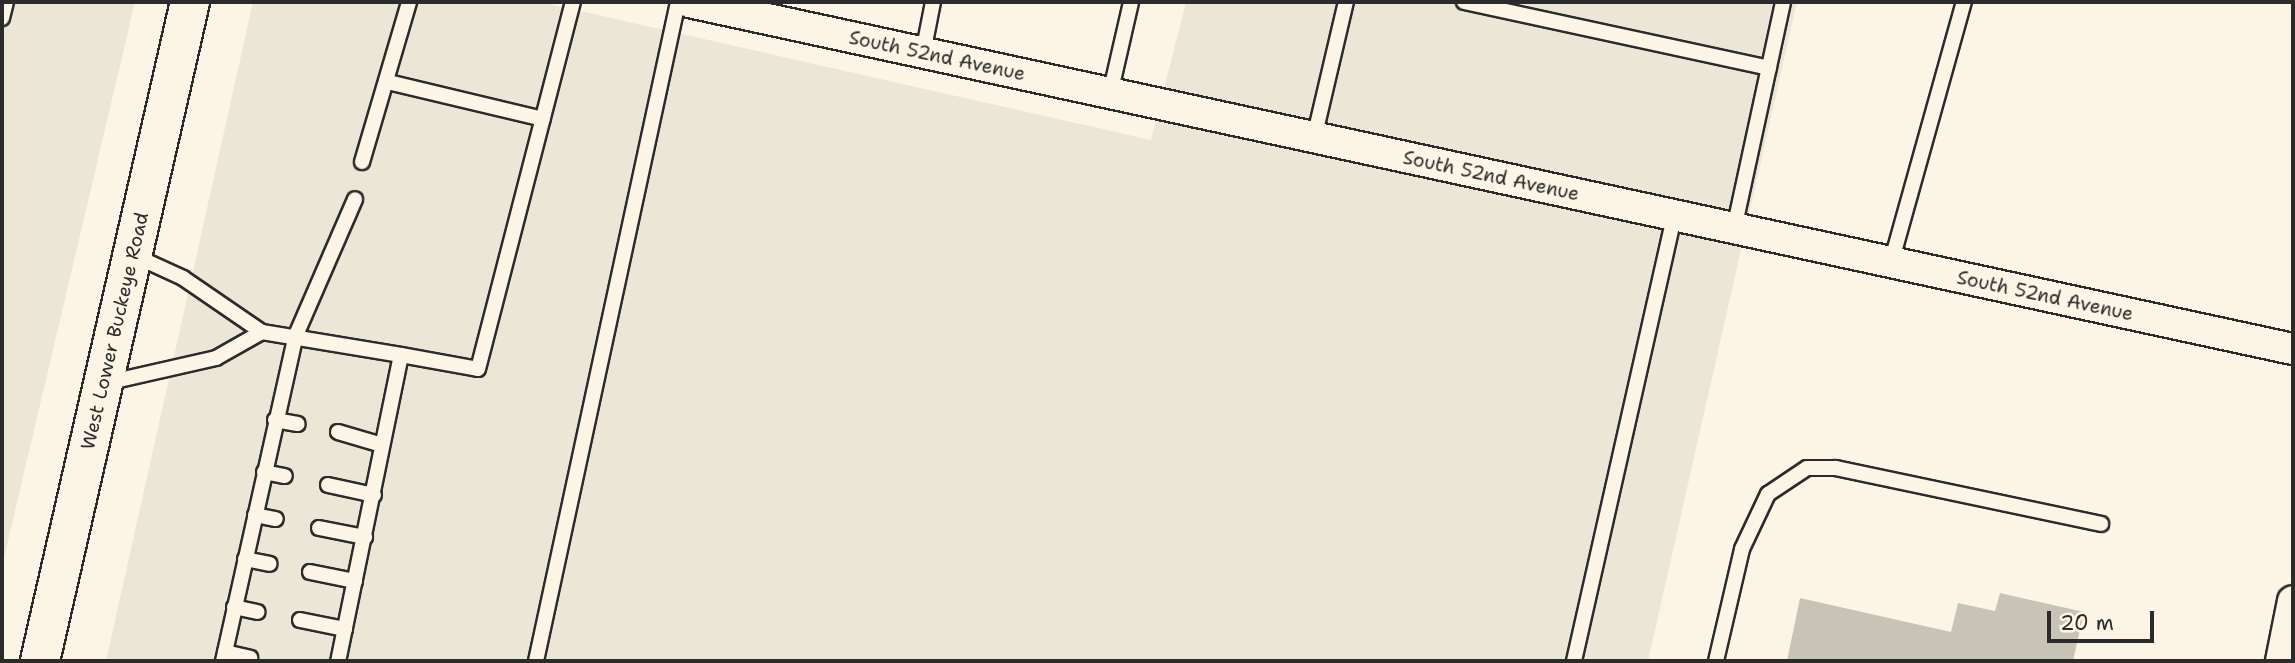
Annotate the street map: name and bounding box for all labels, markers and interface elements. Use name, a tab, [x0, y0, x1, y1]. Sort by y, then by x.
street label: South 52nd Avenue	[847, 26, 1027, 86]
street label: South 52nd Avenue	[1401, 146, 1581, 206]
street label: West Lower Buckeye Road	[77, 210, 153, 452]
street label: South 52nd Avenue	[1955, 266, 2135, 326]
scale bar	[2050, 596, 2157, 640]
text: 20 m	[2060, 609, 2114, 637]

